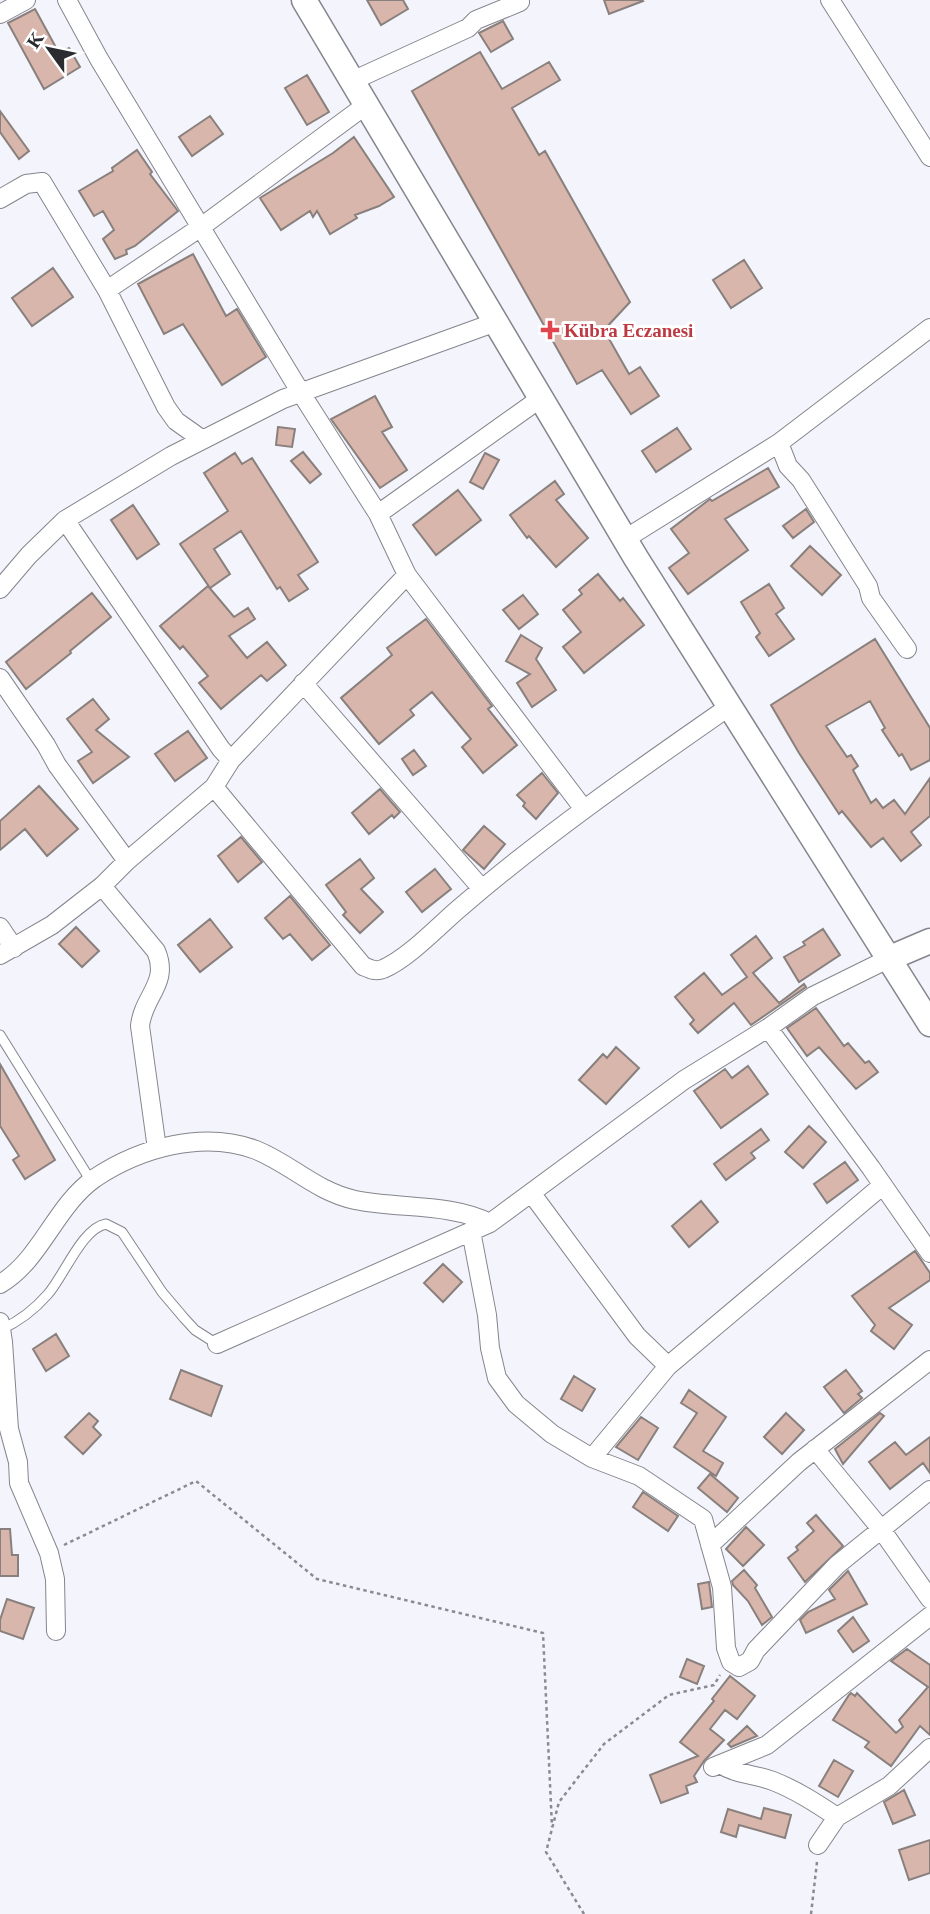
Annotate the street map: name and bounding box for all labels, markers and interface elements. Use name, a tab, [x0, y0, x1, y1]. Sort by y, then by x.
north arrow	[14, 14, 84, 84]
text: K	[22, 28, 48, 52]
place label: Kübra Eczanesi	[564, 320, 693, 341]
marker: Kübra Eczanesi	[542, 322, 558, 338]

